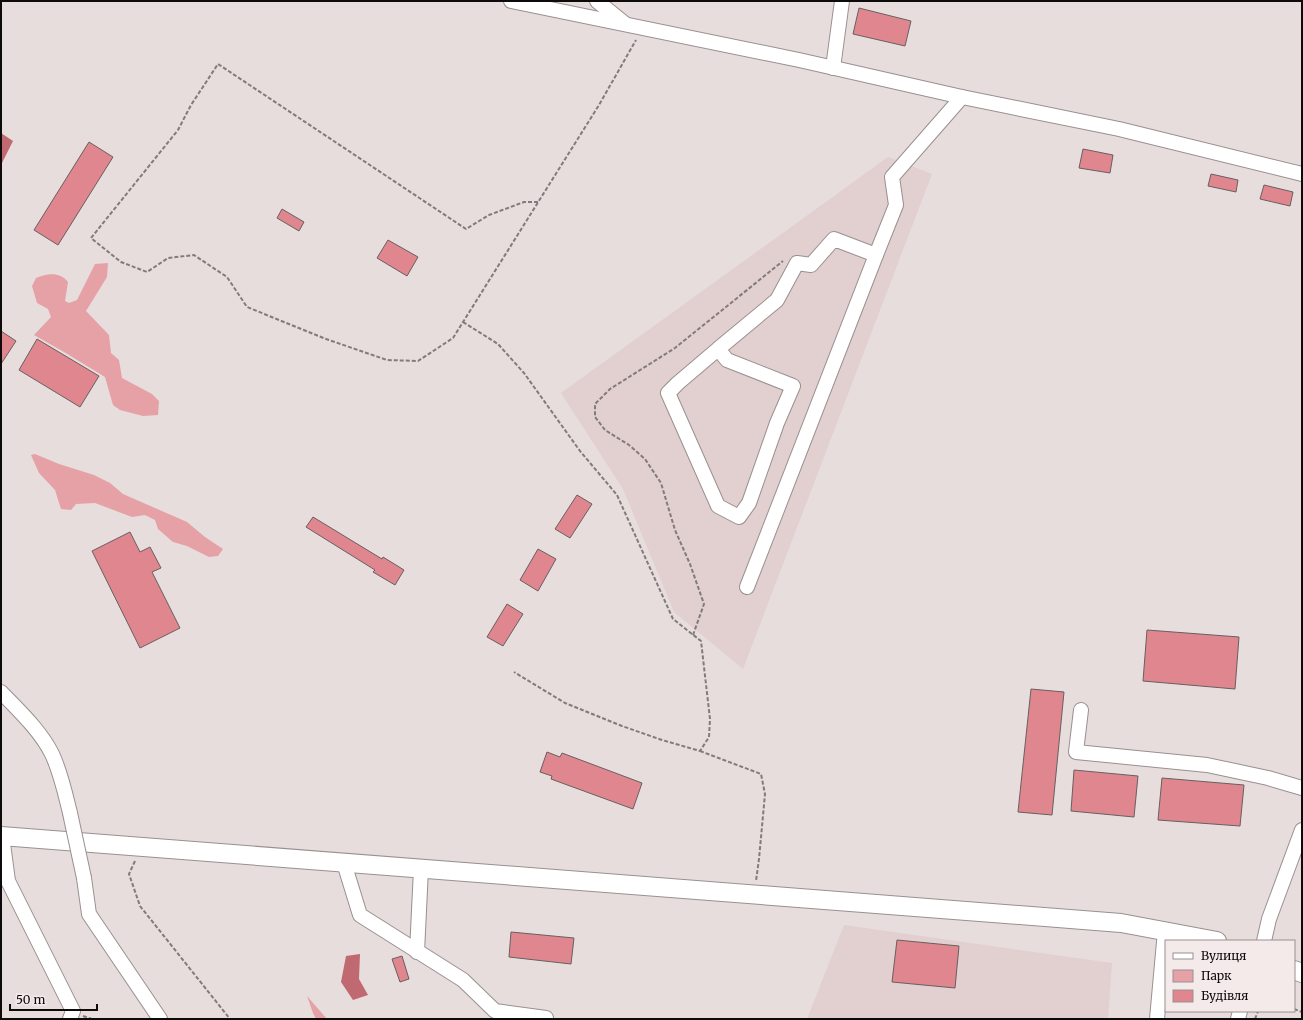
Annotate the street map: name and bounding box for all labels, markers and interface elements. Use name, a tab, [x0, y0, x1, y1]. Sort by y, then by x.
legend	[1165, 940, 1295, 1012]
text: Вулиця	[1201, 948, 1246, 963]
text: Парк	[1201, 968, 1232, 983]
scale bar	[10, 986, 97, 1012]
text: Будівля	[1201, 988, 1248, 1003]
text: 50 m	[16, 992, 45, 1007]

